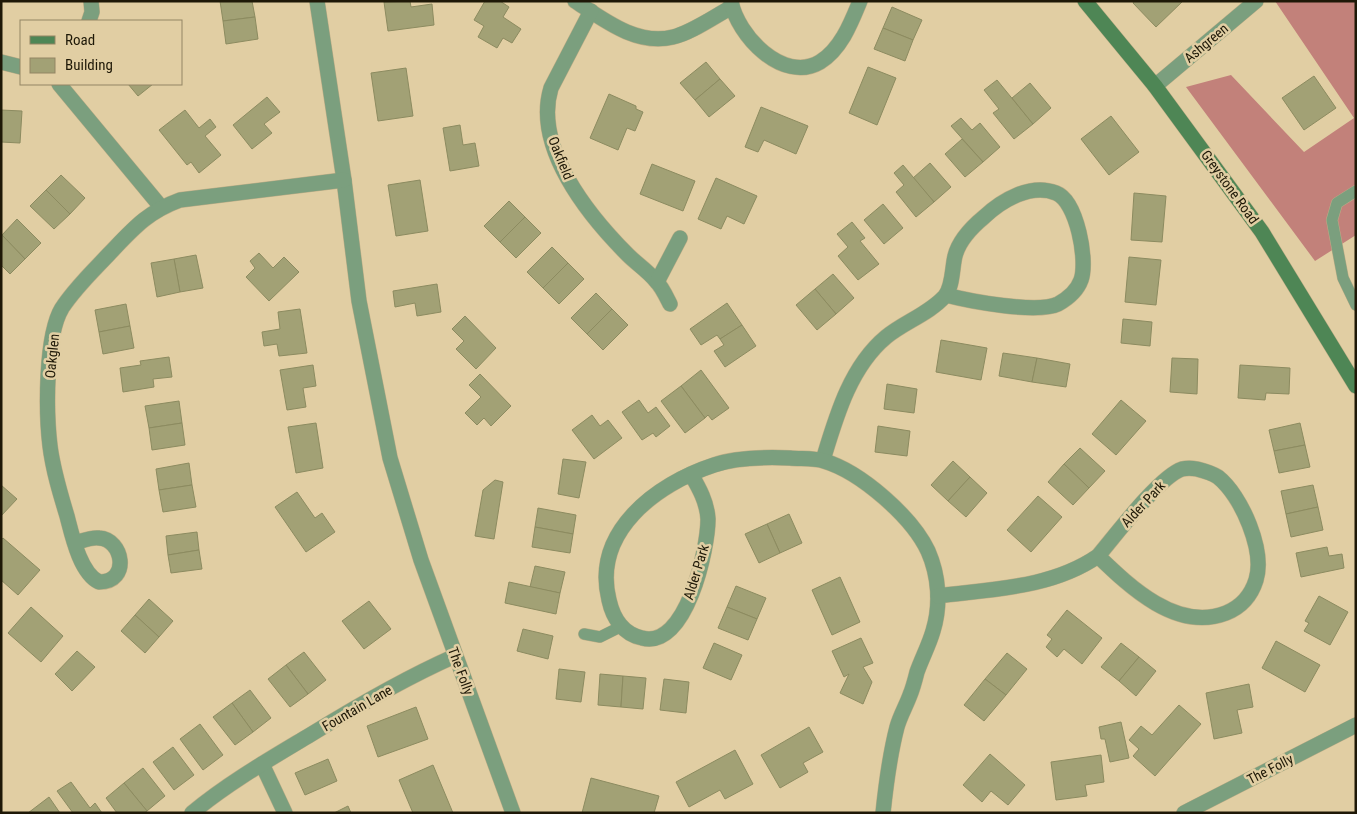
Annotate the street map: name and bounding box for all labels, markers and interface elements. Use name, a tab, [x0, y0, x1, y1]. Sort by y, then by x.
legend	[20, 20, 182, 85]
street label: Ashgreen	[1181, 20, 1231, 66]
text: Road	[65, 31, 95, 49]
text: Building	[65, 56, 113, 74]
street label: Oakfield	[545, 134, 577, 182]
street label: Greystone Road	[1198, 147, 1262, 227]
street label: Oakglen	[42, 333, 62, 379]
street label: Alder Park	[1118, 477, 1169, 530]
street label: Alder Park	[680, 542, 712, 602]
street label: The Folly	[445, 645, 477, 697]
street label: Fountain Lane	[319, 681, 395, 734]
street label: The Folly	[1244, 751, 1296, 787]

